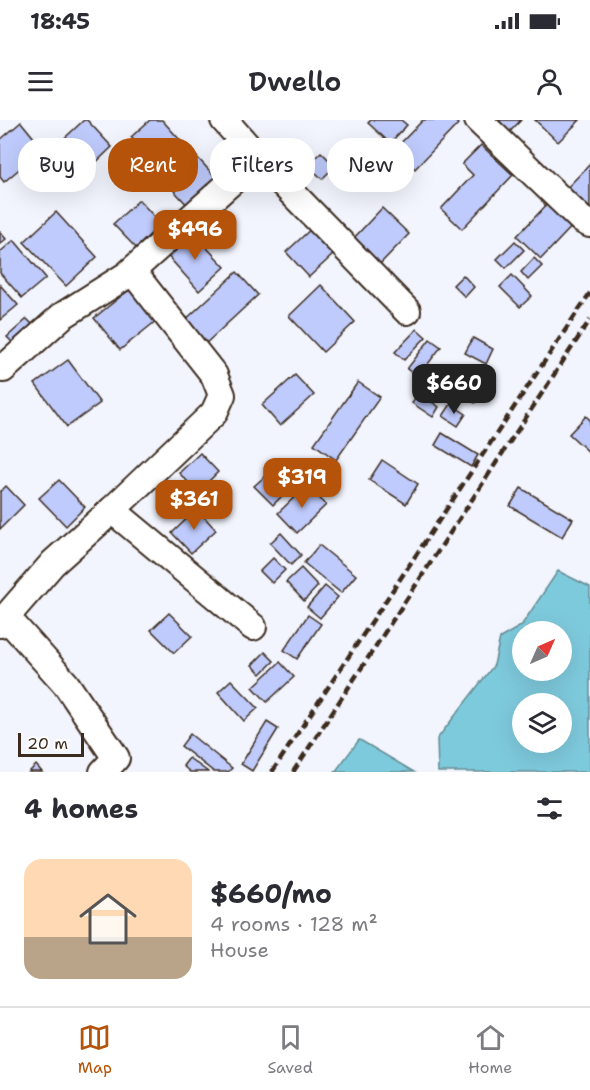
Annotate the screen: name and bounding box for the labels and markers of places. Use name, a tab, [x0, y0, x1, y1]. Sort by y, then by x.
pin: $496	[159, 210, 231, 261]
pin: $660	[418, 364, 490, 415]
pin: $319	[266, 458, 338, 509]
pin: $361	[158, 480, 230, 531]

